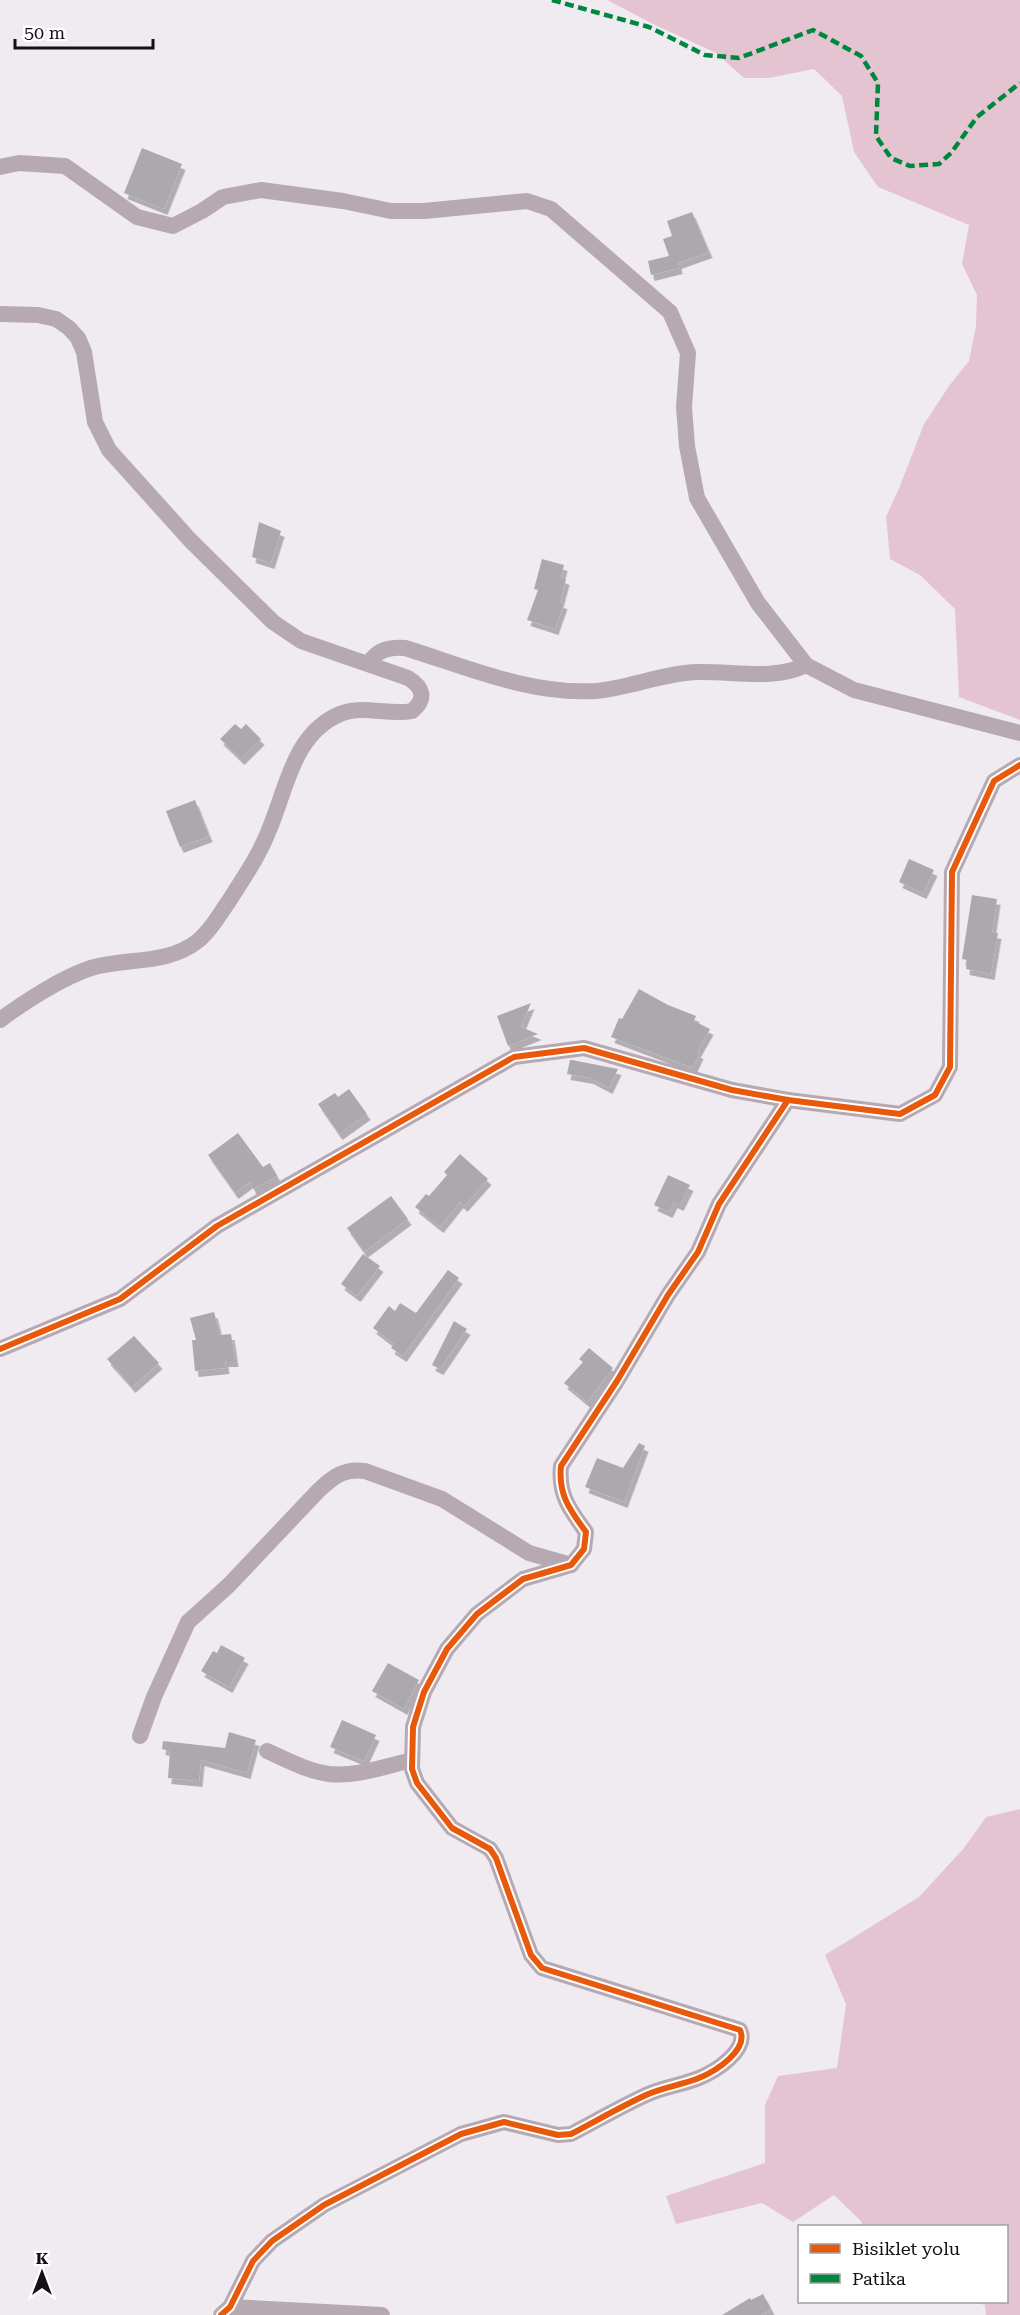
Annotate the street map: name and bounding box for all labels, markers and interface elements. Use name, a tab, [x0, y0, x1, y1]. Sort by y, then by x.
scale bar	[15, 12, 153, 50]
text: 50 m	[24, 22, 65, 43]
legend	[798, 2225, 1008, 2303]
text: Bisiklet yolu	[852, 2238, 960, 2259]
north arrow	[12, 2243, 72, 2303]
text: K	[36, 2249, 49, 2268]
text: Patika	[852, 2268, 906, 2289]

